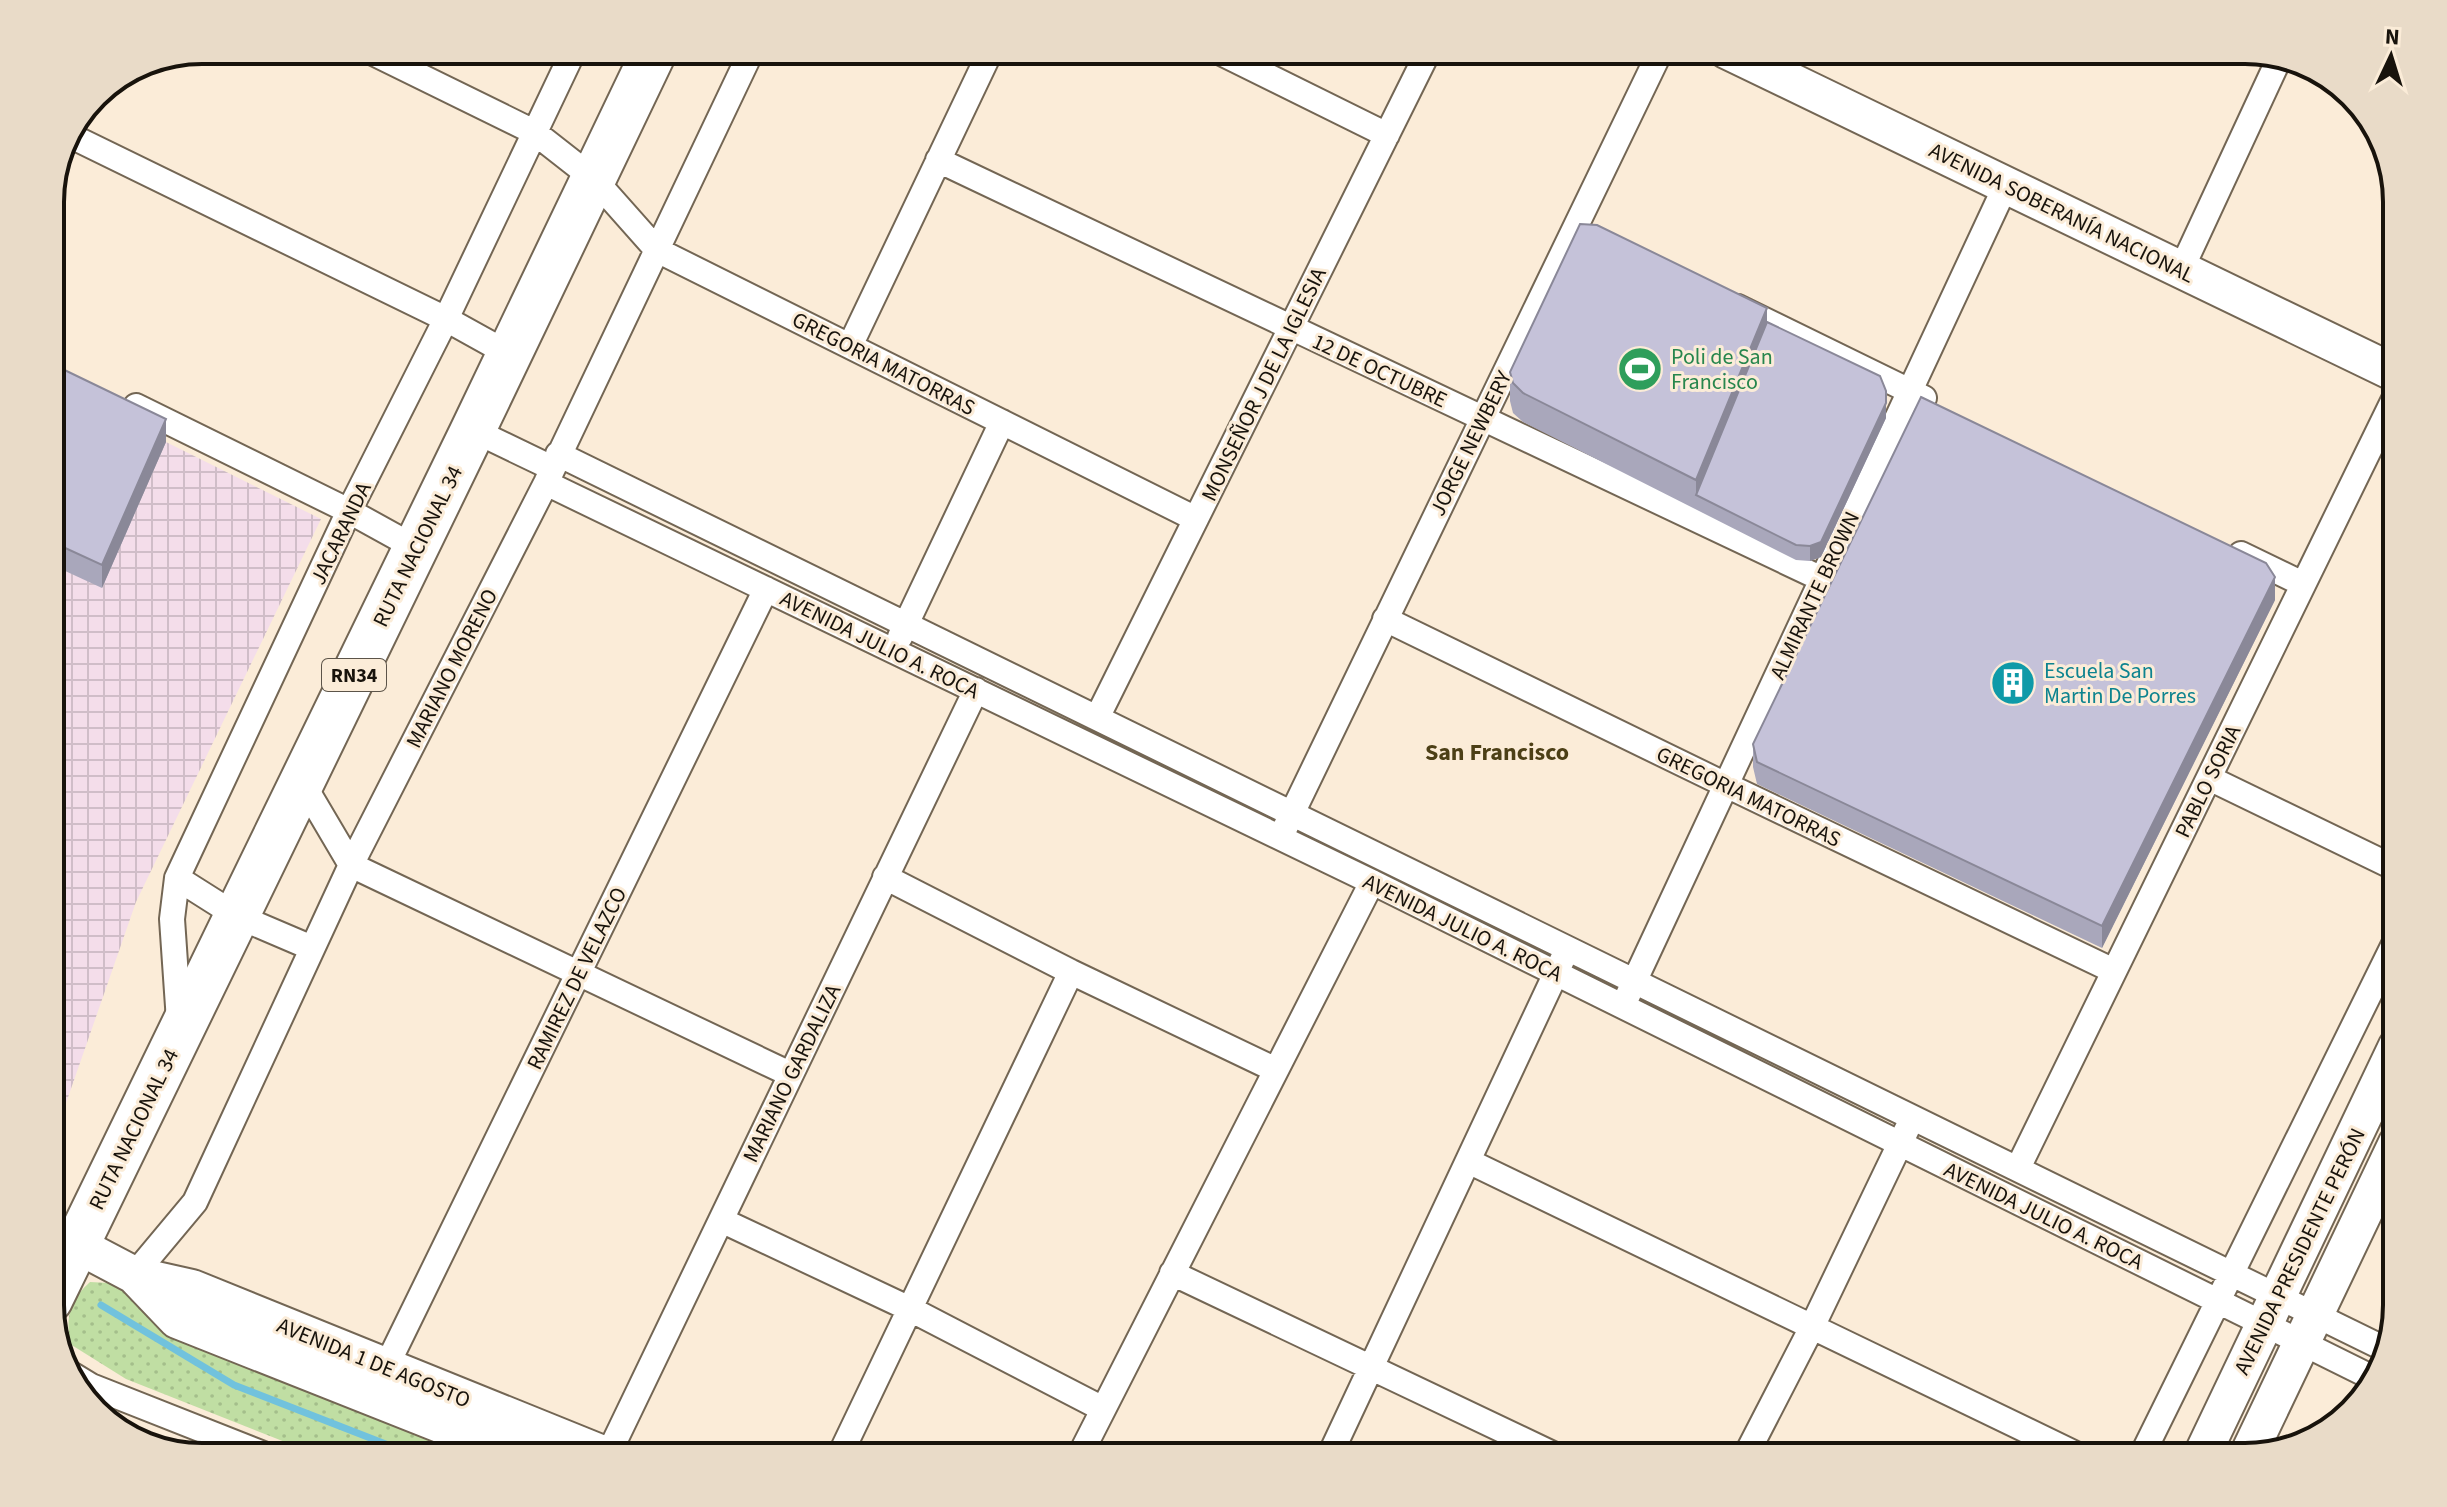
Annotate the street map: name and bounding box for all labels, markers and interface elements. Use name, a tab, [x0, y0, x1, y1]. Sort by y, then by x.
north arrow	[2351, 16, 2431, 96]
text: N	[2384, 21, 2401, 54]
street label: AVENIDA SOBERANÍA NACIONAL	[1923, 135, 2200, 291]
street label: MONSEÑOR J DE LA IGLESIA	[1193, 262, 1335, 507]
street label: GREGORIA MATORRAS	[786, 304, 981, 424]
street label: 12 DE OCTUBRE	[1307, 326, 1452, 416]
place label: Poli de San Francisco	[1671, 341, 1773, 398]
sports icon: Poli de San Francisco	[1616, 345, 1664, 393]
street label: JORGE NEWBERY	[1422, 365, 1520, 521]
street label: RUTA NACIONAL 34	[365, 460, 471, 633]
street label: JACARANDA	[302, 477, 380, 590]
street label: ALMIRANTE BROWN	[1762, 506, 1868, 685]
street label: MARIANO MORENO	[398, 583, 506, 754]
street label: AVENIDA JULIO A. ROCA	[775, 583, 985, 707]
place label: Escuela San Martin De Porres	[2044, 655, 2196, 712]
road number: RN34	[322, 659, 386, 691]
building icon: Escuela San Martin De Porres	[1989, 659, 2037, 707]
street label: PABLO SORIA	[2167, 720, 2249, 843]
district label: San Francisco	[1425, 735, 1569, 770]
street label: GREGORIA MATORRAS	[1651, 738, 1846, 856]
street label: AVENIDA JULIO A. ROCA	[1358, 866, 1568, 990]
street label: RAMIREZ DE VELAZCO	[519, 882, 635, 1075]
street label: MARIANO GARDALIZA	[735, 979, 849, 1168]
street label: RUTA NACIONAL 34	[81, 1043, 187, 1216]
street label: AVENIDA PRESIDENTE PERÓN	[2226, 1123, 2374, 1380]
street label: AVENIDA JULIO A. ROCA	[1939, 1154, 2149, 1278]
street label: AVENIDA 1 DE AGOSTO	[272, 1309, 475, 1416]

